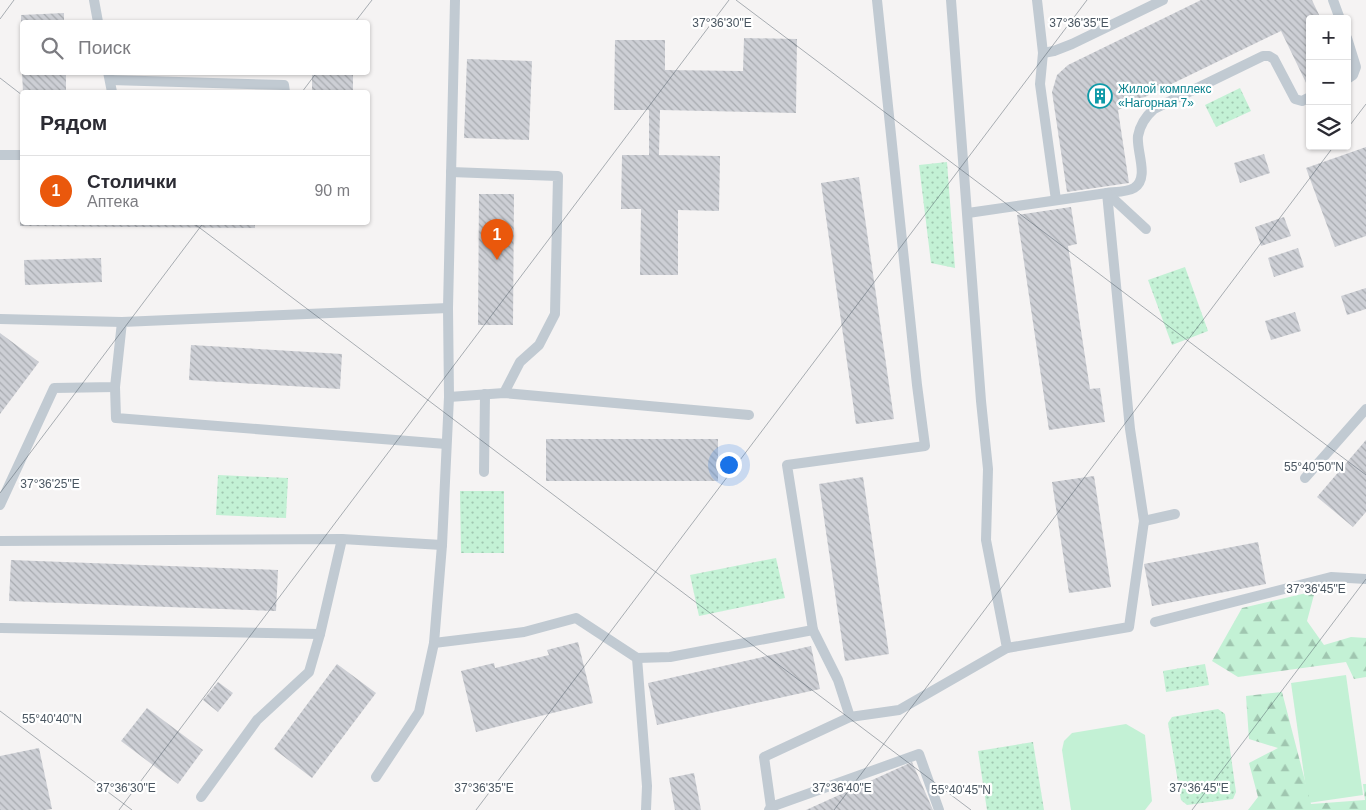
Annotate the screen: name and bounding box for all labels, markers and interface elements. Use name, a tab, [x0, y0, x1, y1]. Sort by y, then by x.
map controls	[1306, 15, 1351, 150]
button: +	[1306, 15, 1351, 60]
text: 37°36'30"E	[692, 16, 752, 30]
text: 37°36'35"E	[1049, 16, 1109, 30]
search box	[20, 20, 370, 75]
icon: search	[38, 34, 66, 62]
text: Поиск	[78, 37, 131, 58]
button: −	[1306, 60, 1351, 105]
place label: Жилой комплекс «Нагорная 7»	[1118, 82, 1212, 110]
building icon: Жилой комплекс «Нагорная 7»	[1087, 83, 1113, 109]
button: layers	[1306, 105, 1351, 150]
text: Рядом	[40, 111, 107, 134]
text: Столички	[87, 171, 177, 192]
text: 1	[52, 182, 60, 199]
text: 90 m	[314, 182, 350, 199]
text: Аптека	[87, 193, 139, 210]
pin: 1	[481, 219, 513, 260]
your location	[716, 452, 742, 478]
text: 55°40'50"N	[1284, 460, 1344, 474]
text: 37°36'25"E	[20, 477, 80, 491]
text: 37°36'45"E	[1286, 582, 1346, 596]
text: 55°40'40"N	[22, 712, 82, 726]
text: 37°36'30"E	[96, 781, 156, 795]
text: 37°36'35"E	[454, 781, 514, 795]
text: 37°36'40"E	[812, 781, 872, 795]
text: 37°36'45"E	[1169, 781, 1229, 795]
text: 55°40'45"N	[931, 783, 991, 797]

